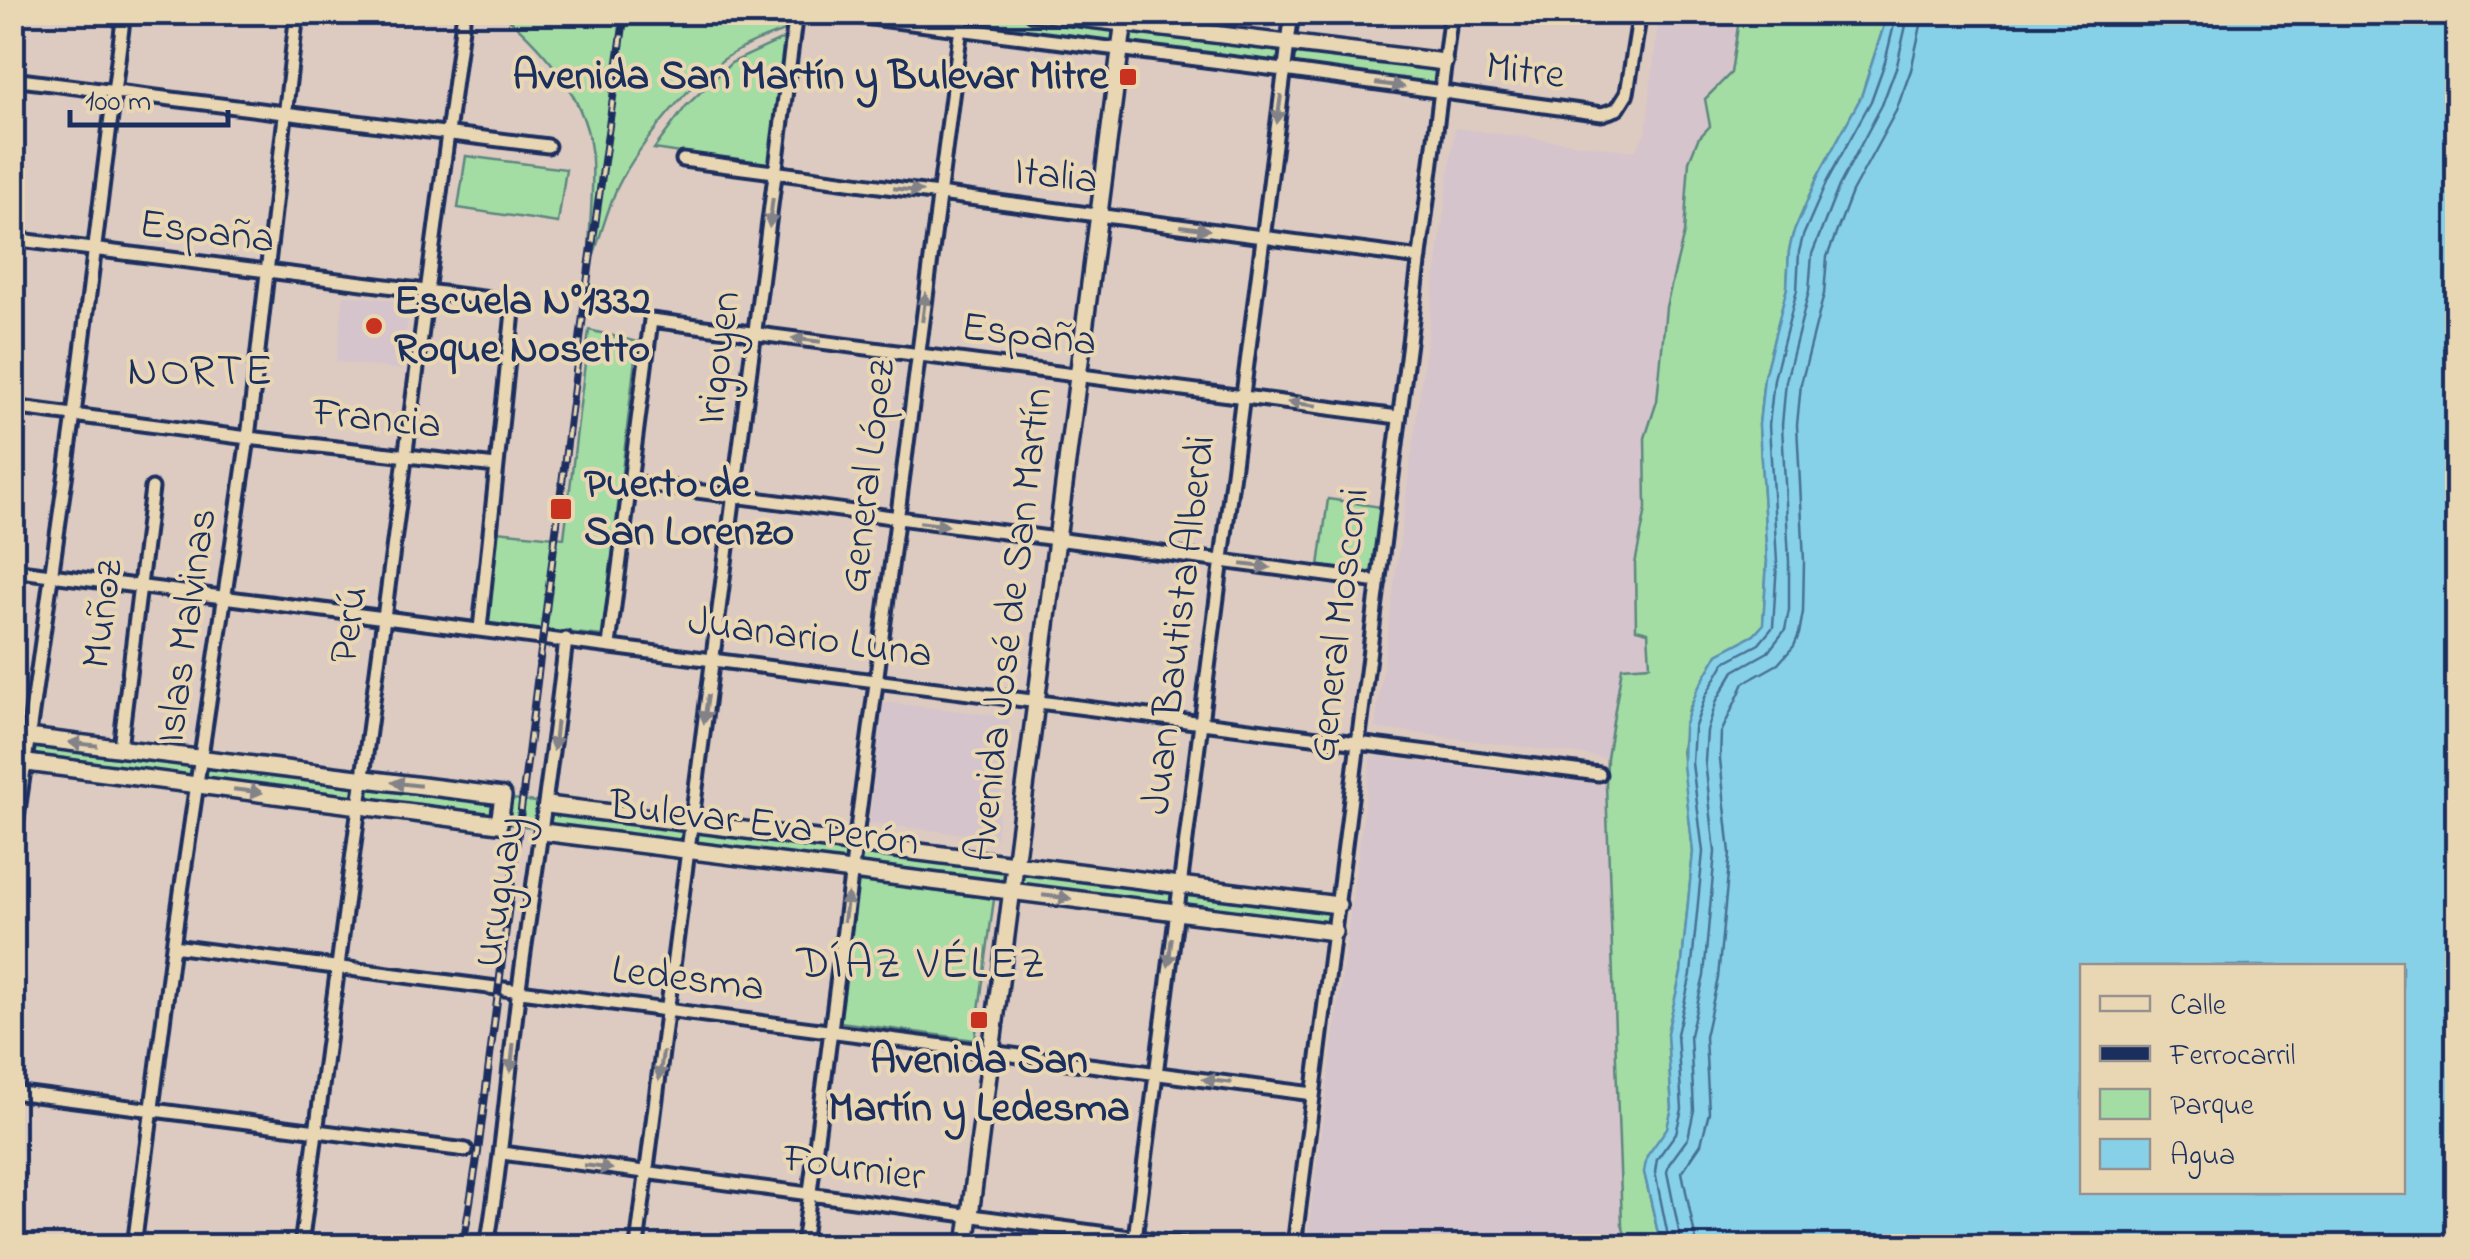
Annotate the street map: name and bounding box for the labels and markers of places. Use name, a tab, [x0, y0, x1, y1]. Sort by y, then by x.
place label: Avenida San Martín y Bulevar Mitre	[513, 47, 1109, 108]
marker: Avenida San Martín y Bulevar Mitre	[1117, 66, 1139, 88]
place label: Escuela N°1332 Roque Nosetto	[394, 272, 651, 381]
marker: Escuela N°1332 Roque Nosetto	[363, 315, 385, 337]
place label: Puerto de San Lorenzo	[584, 455, 794, 564]
marker: Puerto de San Lorenzo	[548, 496, 574, 522]
marker: Avenida San Martín y Ledesma	[968, 1009, 990, 1031]
place label: Avenida San Martín y Ledesma	[828, 1031, 1130, 1140]

